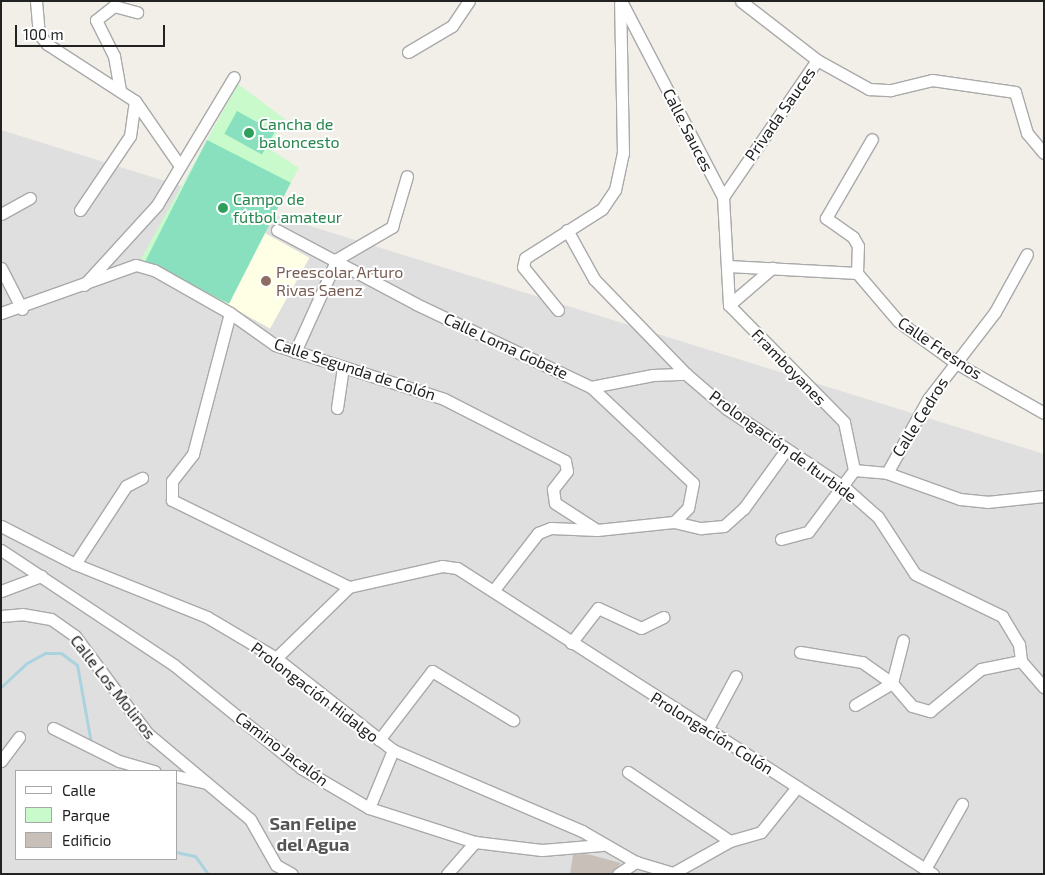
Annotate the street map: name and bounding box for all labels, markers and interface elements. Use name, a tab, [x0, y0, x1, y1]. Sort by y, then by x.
scale bar	[18, 15, 168, 47]
text: 100 m	[23, 25, 64, 43]
street label: Privada Sauces	[741, 64, 819, 164]
street label: Calle Sauces	[659, 85, 717, 175]
place label: Cancha de baloncesto	[259, 114, 340, 152]
marker: Cancha de baloncesto	[243, 127, 255, 139]
place label: Campo de fútbol amateur	[233, 189, 343, 227]
marker: Campo de fútbol amateur	[217, 202, 229, 214]
place label: Preescolar Arturo Rivas Saenz	[276, 262, 404, 300]
marker: Preescolar Arturo Rivas Saenz	[260, 275, 272, 287]
street label: Calle Loma Gobete	[441, 309, 571, 383]
street label: Calle Fresnos	[894, 313, 986, 383]
street label: Framboyanes	[748, 325, 830, 409]
street label: Calle Segunda de Colón	[272, 334, 438, 404]
street label: Calle Cedros	[888, 374, 952, 460]
street label: Prolongación de Iturbide	[706, 386, 860, 506]
street label: Calle Los Molinos	[66, 631, 160, 743]
street label: Prolongación Hidalgo	[248, 638, 382, 746]
street label: Prolongación Colón	[647, 688, 777, 778]
street label: Camino Jacalón	[232, 708, 332, 790]
legend	[15, 770, 178, 860]
text: Calle	[62, 781, 96, 799]
text: Parque	[62, 806, 110, 824]
district label: San Felipe del Agua	[269, 813, 357, 856]
text: Edificio	[62, 831, 111, 849]

